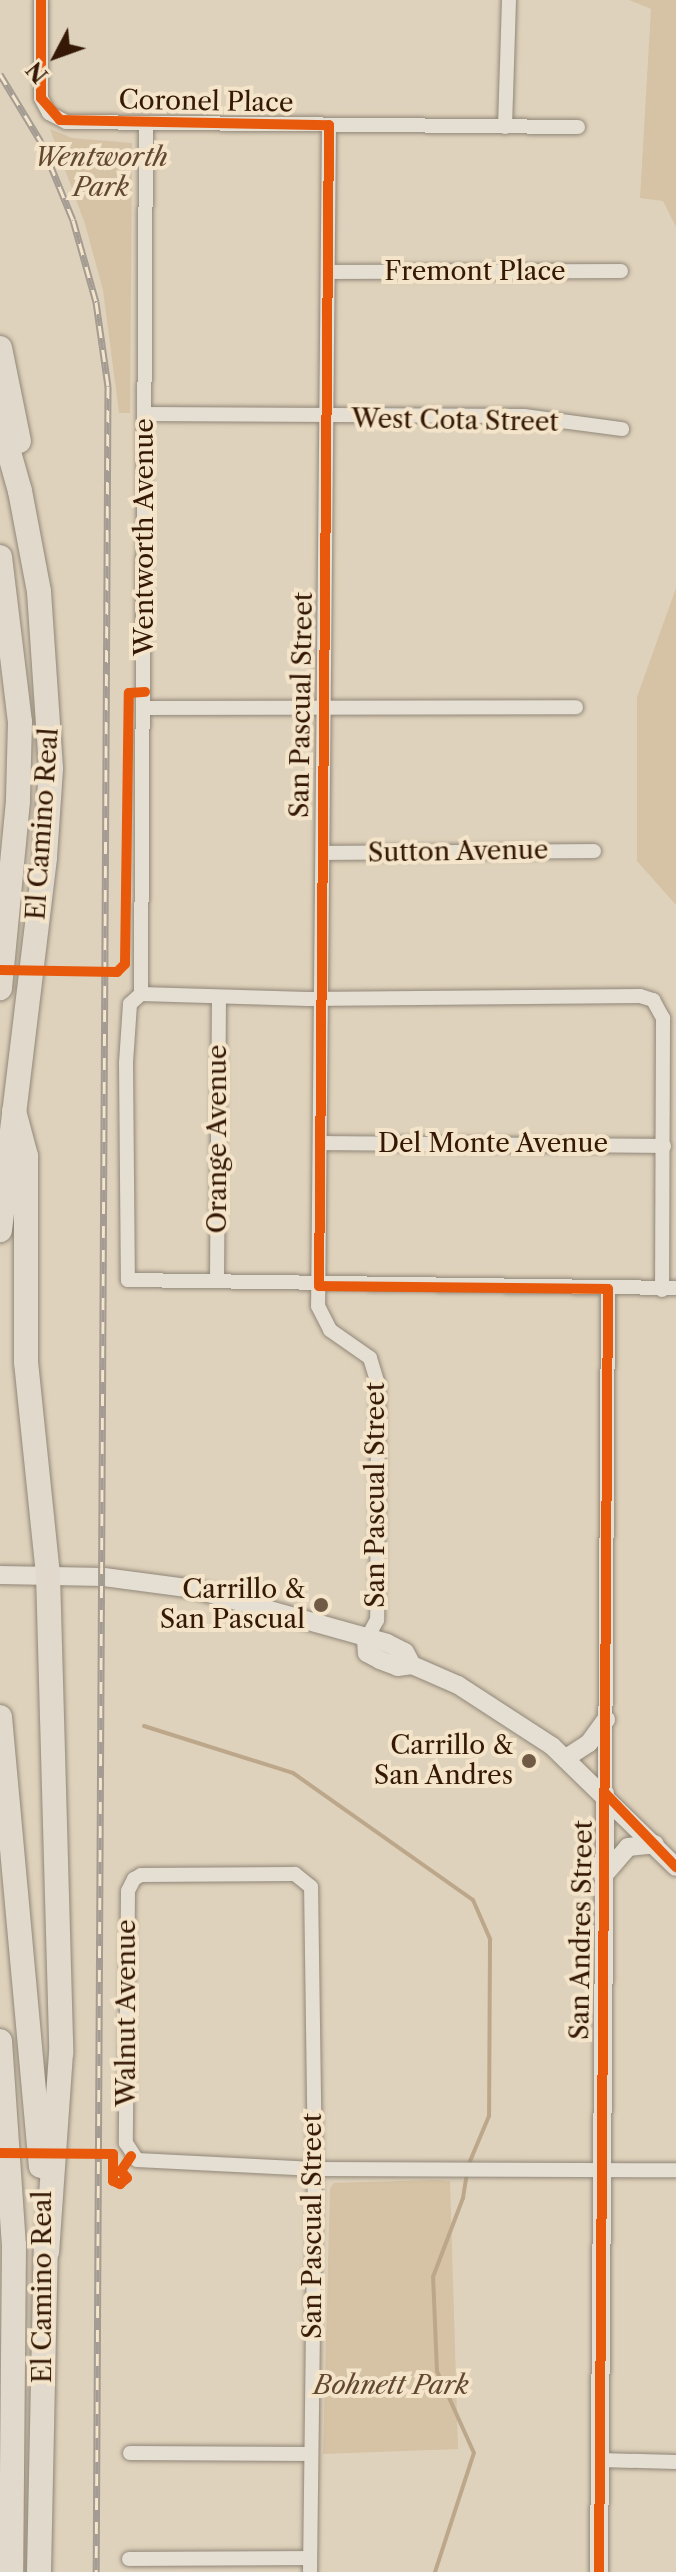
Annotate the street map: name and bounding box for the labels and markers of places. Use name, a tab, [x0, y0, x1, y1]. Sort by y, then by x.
place label: Carrillo & San Pascual	[160, 1574, 305, 1636]
marker: Carrillo & San Pascual	[312, 1596, 330, 1614]
place label: Carrillo & San Andres	[373, 1730, 513, 1792]
marker: Carrillo & San Andres	[520, 1752, 538, 1770]

